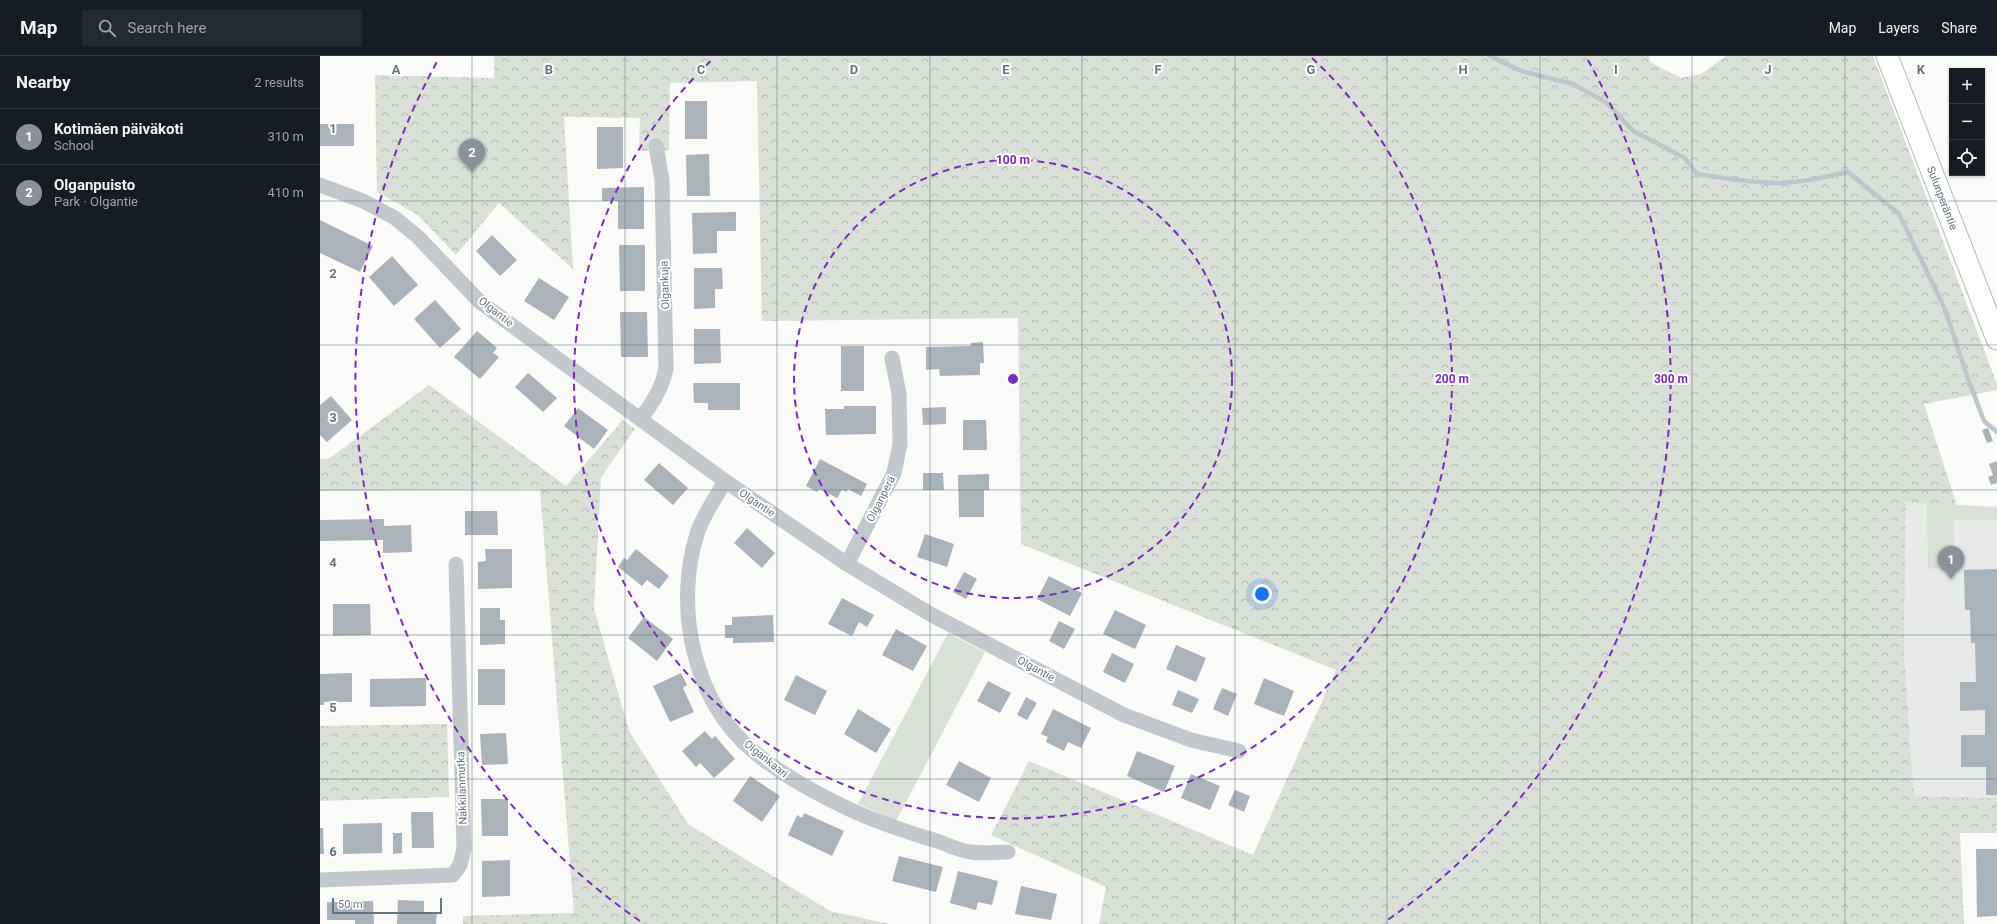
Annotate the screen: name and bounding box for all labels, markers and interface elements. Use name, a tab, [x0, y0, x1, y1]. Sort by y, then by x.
search box	[82, 10, 362, 46]
text: Map	[20, 16, 58, 39]
icon: search	[96, 17, 118, 39]
text: Search here	[128, 19, 206, 37]
text: Map	[1829, 20, 1856, 36]
text: Layers	[1878, 20, 1919, 36]
text: Share	[1941, 20, 1977, 36]
text: A	[392, 62, 401, 77]
text: B	[545, 62, 553, 77]
text: C	[697, 62, 706, 77]
text: D	[850, 62, 858, 77]
text: E	[1002, 62, 1010, 77]
text: F	[1154, 62, 1162, 77]
text: G	[1307, 62, 1316, 77]
text: H	[1458, 62, 1468, 77]
text: I	[1614, 62, 1618, 77]
text: J	[1764, 62, 1772, 77]
text: K	[1917, 62, 1926, 77]
map controls	[1949, 68, 1985, 176]
button: +	[1949, 68, 1985, 104]
text: Nearby	[16, 72, 71, 92]
text: 2 results	[254, 75, 304, 90]
button: −	[1949, 104, 1985, 140]
text: Kotimäen päiväkoti	[54, 120, 184, 138]
text: 1	[329, 121, 337, 136]
text: 1	[25, 129, 33, 144]
text: 310 m	[267, 129, 304, 144]
text: School	[54, 138, 94, 153]
pin: 2	[459, 139, 485, 172]
button: locate	[1949, 140, 1985, 176]
text: 100 m	[996, 153, 1030, 167]
street label: Sulunperäntie	[1924, 164, 1960, 232]
text: Olganpuisto	[54, 176, 135, 194]
text: 2	[25, 185, 33, 200]
text: 410 m	[267, 185, 304, 200]
text: Park · Olgantie	[54, 194, 138, 209]
street label: Olgankuja	[658, 260, 672, 310]
text: 2	[329, 266, 337, 281]
street label: Olgantie	[476, 294, 516, 330]
centre of rings	[1006, 372, 1020, 386]
text: 200 m	[1435, 372, 1469, 386]
text: 300 m	[1654, 372, 1688, 386]
text: 3	[329, 410, 337, 425]
street label: Olganperä	[864, 474, 898, 524]
street label: Olgantie	[737, 486, 778, 520]
pin: 1	[1938, 546, 1964, 579]
text: 4	[329, 555, 337, 570]
your location	[1252, 584, 1272, 604]
street label: Olgantie	[1015, 654, 1057, 684]
text: 5	[329, 700, 337, 715]
street label: Olgankaari	[742, 737, 790, 781]
street label: Nakkilanmutka	[454, 751, 470, 825]
text: 6	[329, 844, 337, 859]
scale bar	[332, 896, 442, 915]
text: 50 m	[338, 898, 363, 911]

